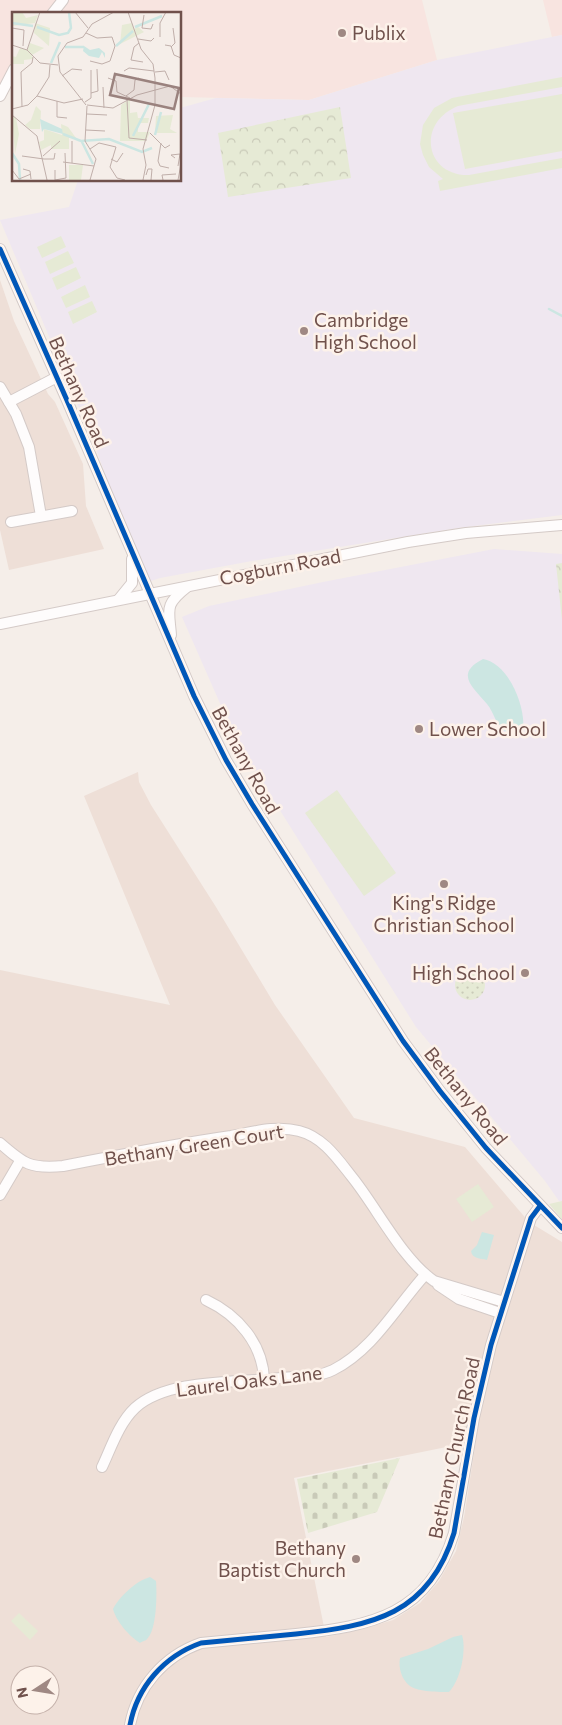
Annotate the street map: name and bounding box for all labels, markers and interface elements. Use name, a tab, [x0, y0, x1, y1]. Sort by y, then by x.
inset map	[12, 12, 181, 181]
place label: Publix	[352, 21, 406, 44]
marker: Publix	[336, 27, 348, 39]
place label: Cambridge High School	[314, 308, 417, 353]
marker: Cambridge High School	[298, 325, 310, 337]
street label: Bethany Road	[45, 333, 114, 451]
street label: Cogburn Road	[217, 543, 342, 590]
street label: Bethany Road	[207, 702, 285, 817]
place label: Lower School	[429, 717, 546, 740]
marker: Lower School	[413, 723, 425, 735]
marker: King's Ridge Christian School	[438, 878, 450, 890]
place label: King's Ridge Christian School	[373, 891, 515, 936]
place label: High School	[412, 961, 515, 984]
marker: High School	[519, 967, 531, 979]
street label: Bethany Road	[420, 1042, 513, 1149]
street label: Bethany Green Court	[103, 1119, 285, 1170]
street label: Bethany Church Road	[423, 1355, 484, 1541]
street label: Laurel Oaks Lane	[175, 1360, 323, 1401]
place label: Bethany Baptist Church	[218, 1536, 346, 1581]
marker: Bethany Baptist Church	[350, 1553, 362, 1565]
north arrow	[10, 1665, 60, 1715]
text: N	[12, 1686, 31, 1700]

